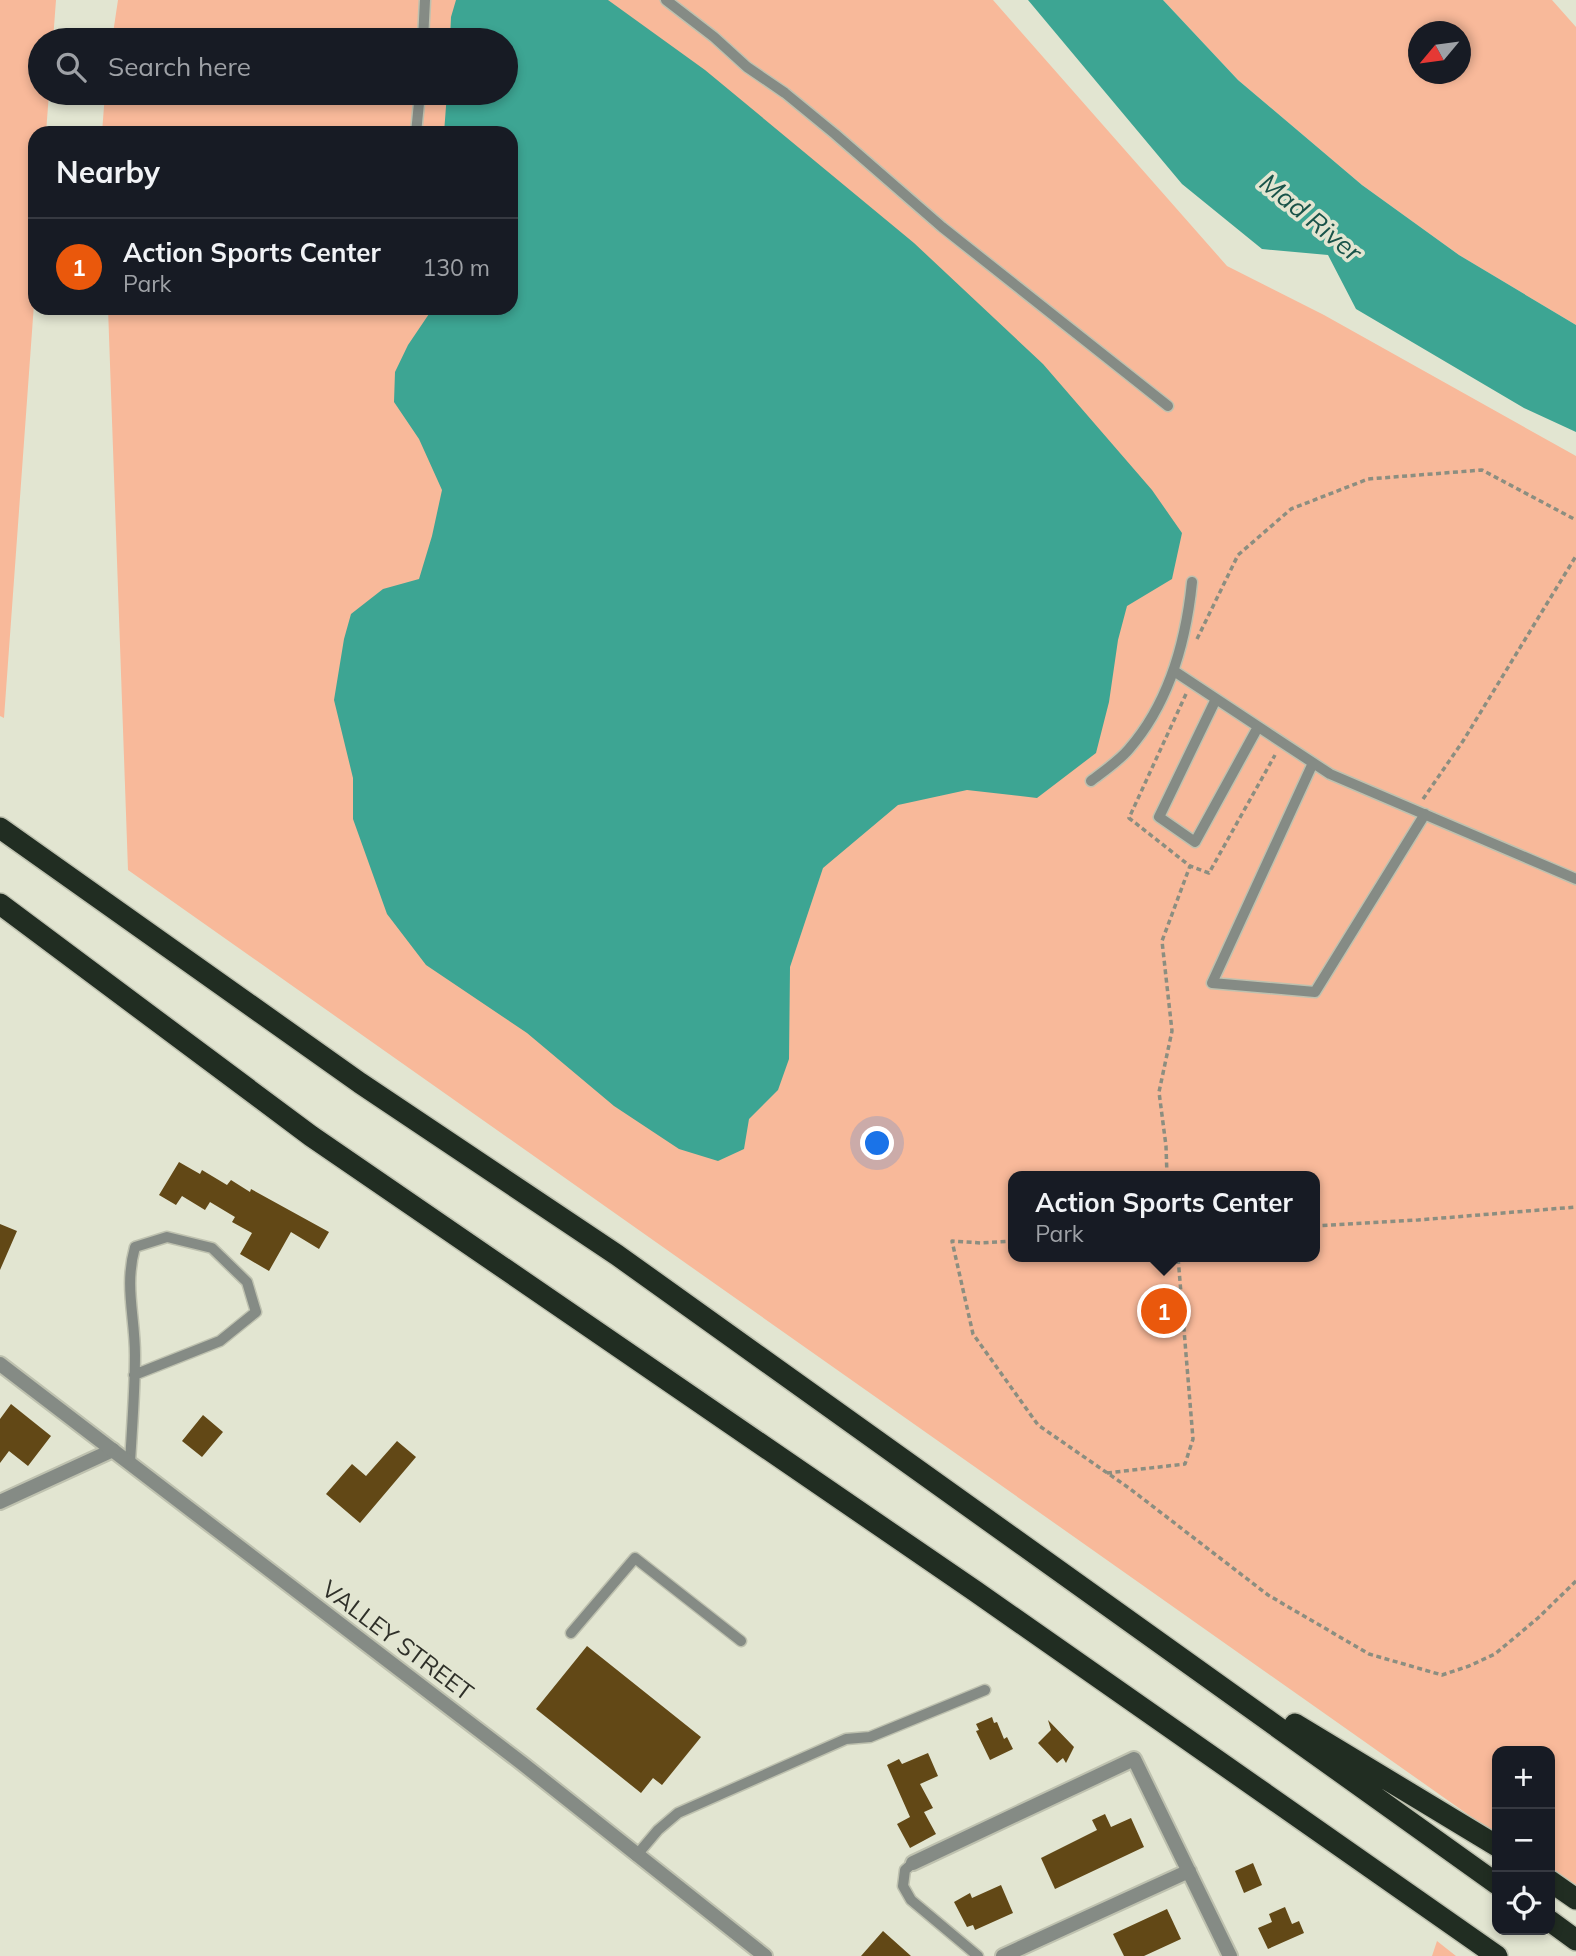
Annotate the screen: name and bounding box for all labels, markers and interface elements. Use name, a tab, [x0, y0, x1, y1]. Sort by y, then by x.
north arrow	[1408, 21, 1471, 84]
search box	[28, 28, 518, 105]
icon: search	[52, 48, 90, 86]
text: Search here	[108, 50, 251, 83]
text: Nearby	[56, 153, 160, 191]
water label: Mad River	[1253, 166, 1370, 269]
text: Action Sports Center	[123, 236, 381, 269]
text: 1	[72, 253, 86, 282]
text: 130 m	[422, 253, 490, 282]
text: Park	[123, 269, 171, 298]
your location	[860, 1126, 894, 1160]
popup	[1008, 1171, 1320, 1262]
text: Action Sports Center	[1035, 1186, 1293, 1219]
text: Park	[1035, 1219, 1084, 1248]
pin: 1	[1141, 1285, 1187, 1337]
street label: VALLEY STREET	[316, 1573, 480, 1707]
map controls	[1492, 1746, 1555, 1935]
button: +	[1492, 1746, 1555, 1809]
button: −	[1492, 1809, 1555, 1872]
button: locate	[1492, 1872, 1555, 1935]

